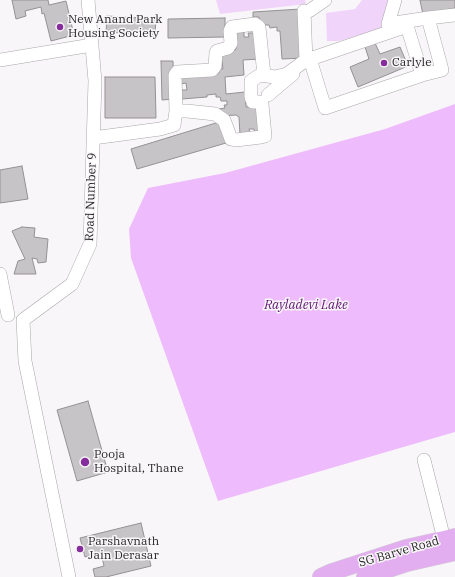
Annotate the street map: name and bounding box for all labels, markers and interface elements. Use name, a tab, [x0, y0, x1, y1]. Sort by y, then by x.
place label: New Anand Park Housing Society	[68, 13, 162, 41]
marker: New Anand Park Housing Society	[55, 22, 65, 32]
place label: Carlyle	[392, 56, 432, 70]
marker: Carlyle	[379, 58, 389, 68]
street label: Road Number 9	[82, 152, 100, 242]
water label: Rayladevi Lake	[264, 297, 348, 313]
place label: Pooja Hospital, Thane	[94, 448, 184, 476]
marker: Pooja Hospital, Thane	[79, 456, 91, 468]
street label: SG Barve Road	[357, 534, 441, 570]
place label: Parshavnath Jain Derasar	[88, 535, 159, 563]
marker: Parshavnath Jain Derasar	[75, 544, 85, 554]

